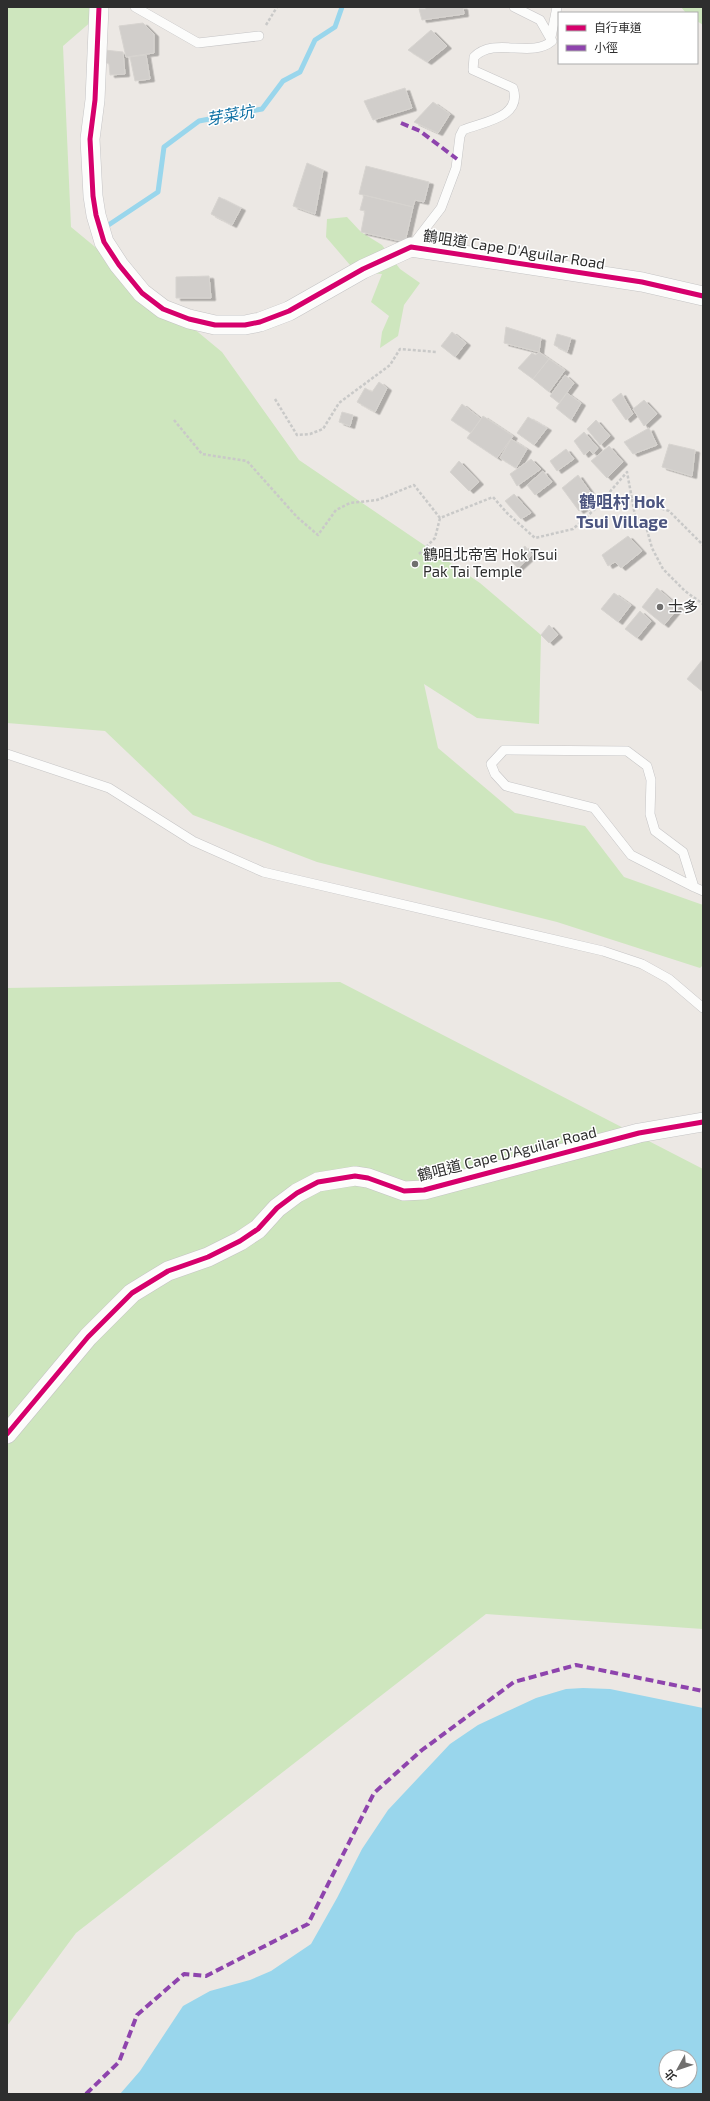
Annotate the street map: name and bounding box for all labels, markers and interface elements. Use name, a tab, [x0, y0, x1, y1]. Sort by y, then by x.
legend	[558, 12, 698, 64]
text: 自行車道	[594, 20, 642, 34]
text: 小徑	[594, 40, 618, 54]
water label: 芽菜坑	[205, 101, 257, 128]
street label: 鶴咀道 Cape D'Aguilar Road	[422, 226, 606, 272]
district label: 鶴咀村 Hok Tsui Village	[576, 491, 668, 531]
place label: 鶴咀北帝宮 Hok Tsui Pak Tai Temple	[423, 545, 557, 580]
marker: 鶴咀北帝宮 Hok Tsui Pak Tai Temple	[410, 559, 420, 569]
place label: 士多	[668, 597, 698, 615]
marker: 士多	[655, 602, 665, 612]
street label: 鶴咀道 Cape D'Aguilar Road	[415, 1122, 598, 1184]
north arrow	[658, 2049, 698, 2089]
text: 北	[661, 2067, 678, 2084]

